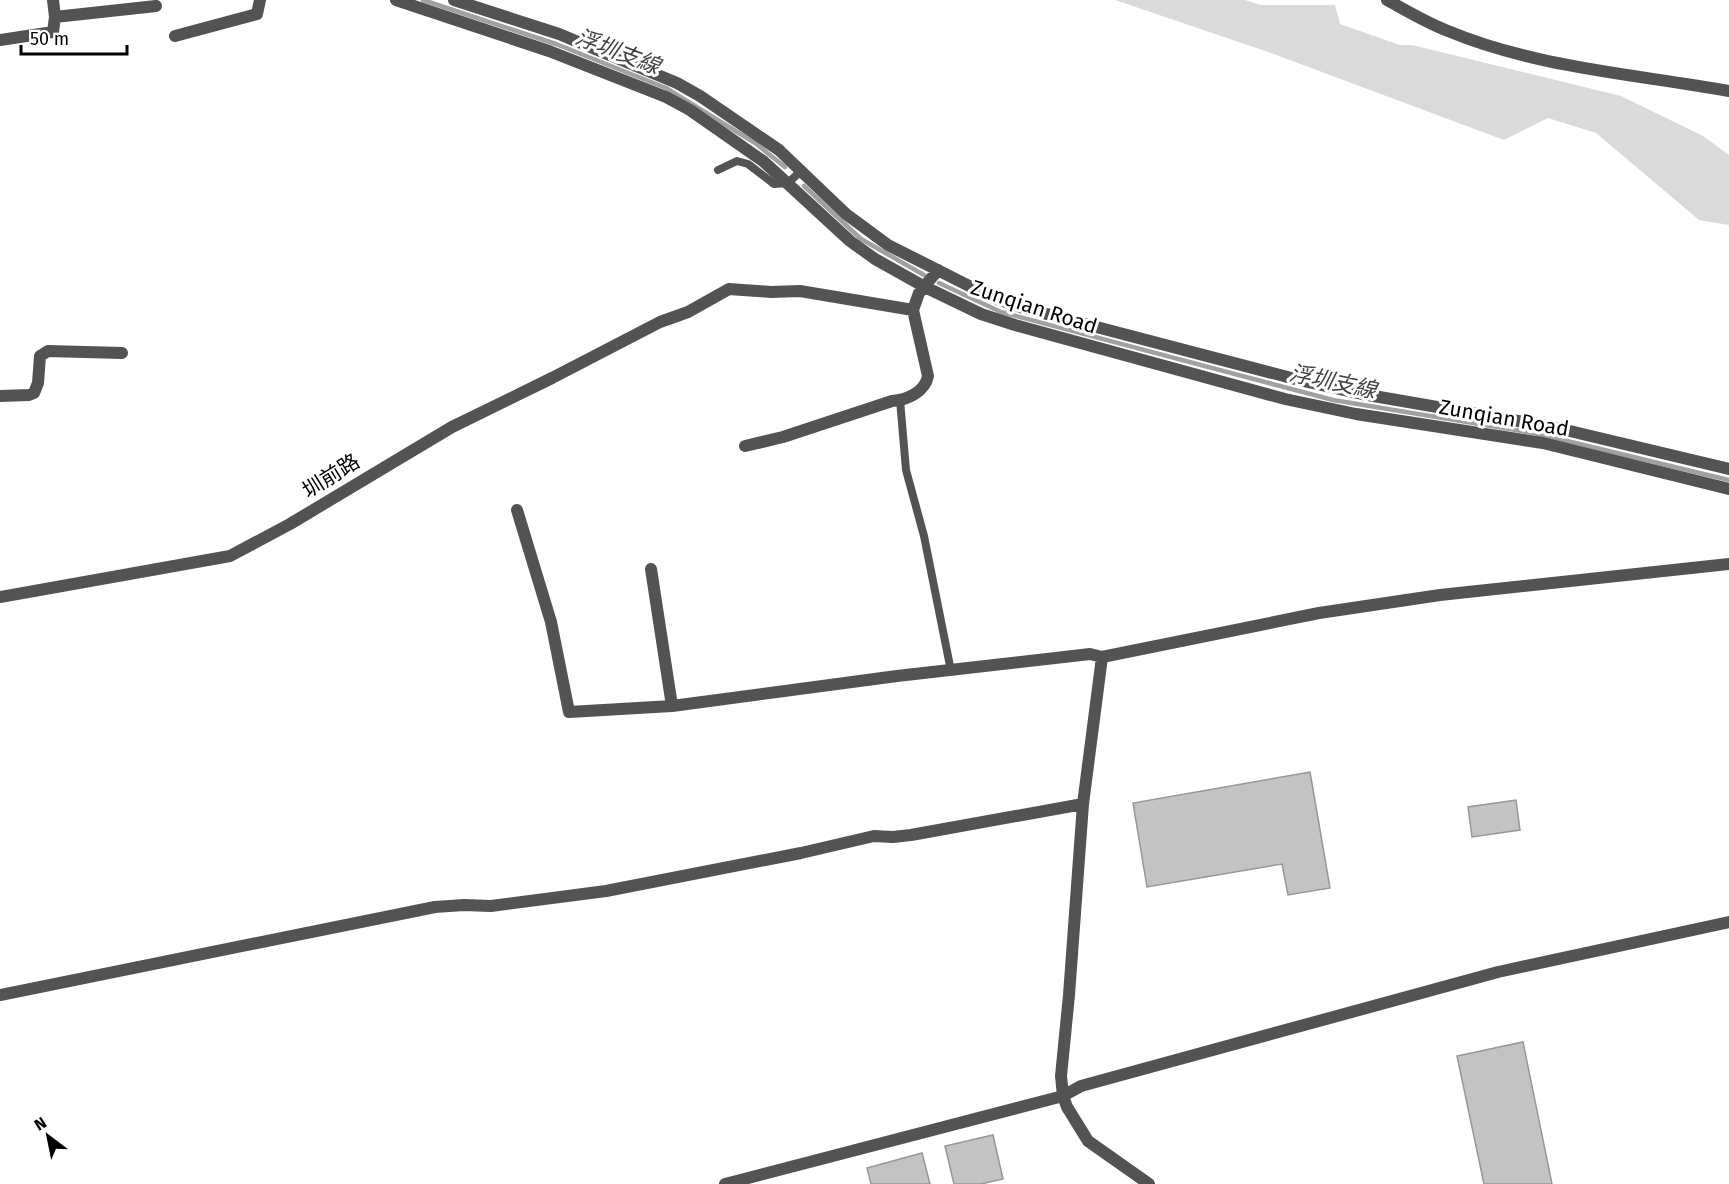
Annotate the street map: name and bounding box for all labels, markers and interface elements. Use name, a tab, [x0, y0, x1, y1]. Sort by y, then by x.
scale bar	[21, 18, 128, 56]
water label: 浮圳支線	[572, 23, 667, 81]
text: 50 m	[30, 28, 69, 50]
street label: Zunqian Road	[968, 274, 1100, 340]
water label: 浮圳支線	[1287, 359, 1382, 404]
street label: Zunqian Road	[1437, 394, 1571, 442]
street label: 圳前路	[297, 448, 365, 504]
north arrow	[18, 1106, 78, 1166]
text: N	[31, 1113, 50, 1135]

